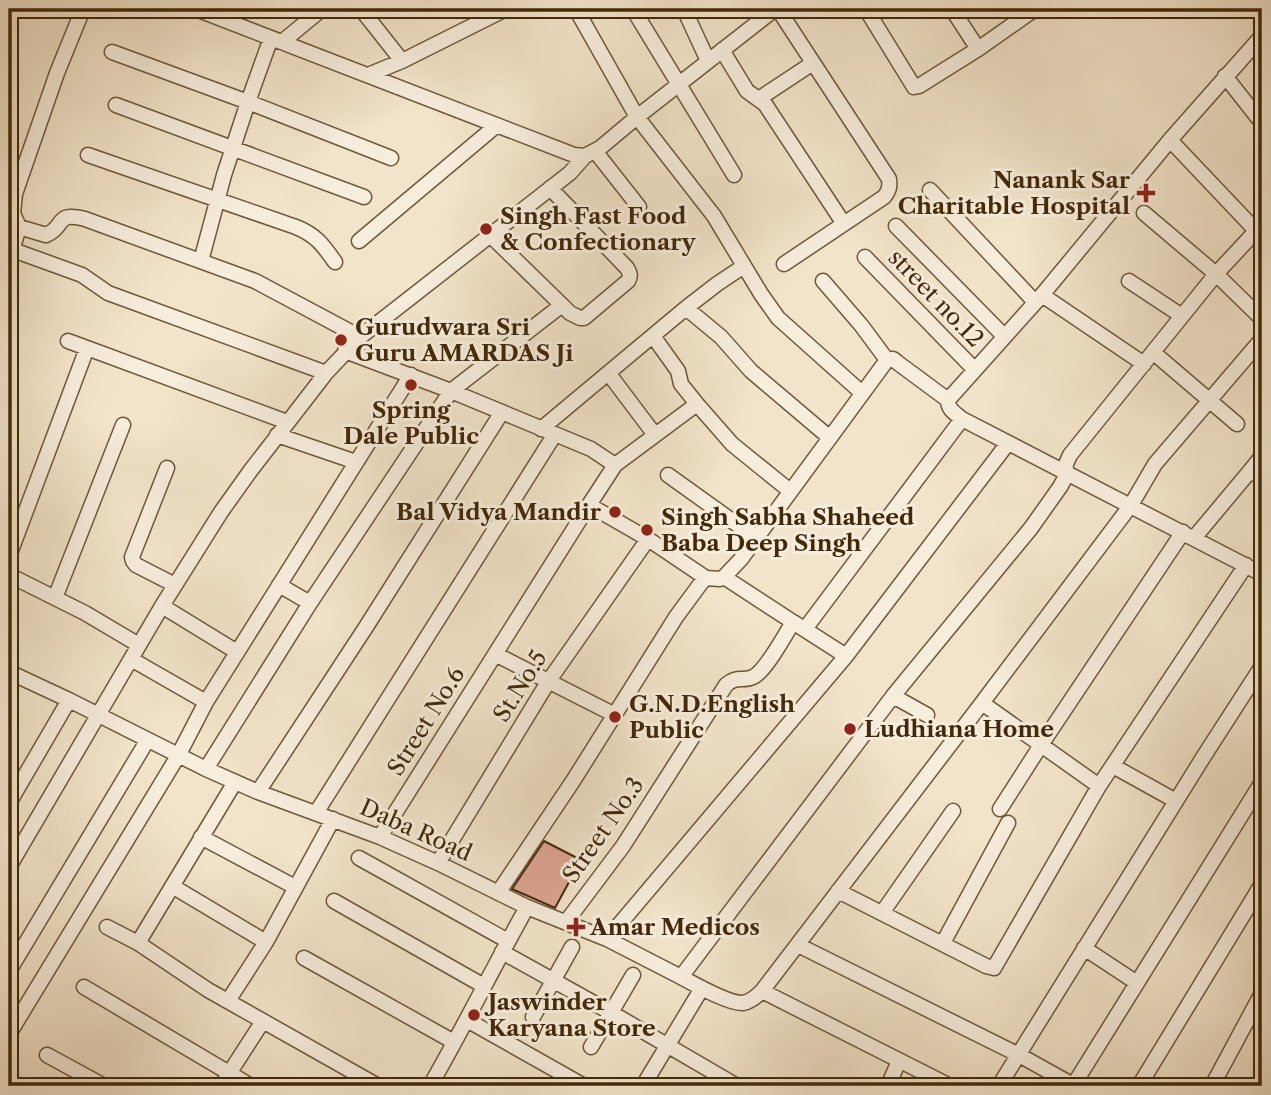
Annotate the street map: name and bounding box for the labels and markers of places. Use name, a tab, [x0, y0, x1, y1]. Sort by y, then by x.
place label: Nanank Sar Charitable Hospital	[898, 166, 1131, 220]
marker: Nanank Sar Charitable Hospital	[1136, 183, 1156, 203]
place label: Singh Fast Food & Confectionary	[500, 202, 697, 256]
marker: Singh Fast Food & Confectionary	[478, 221, 494, 237]
place label: Gurudwara Sri Guru AMARDAS Ji	[355, 313, 573, 367]
marker: Gurudwara Sri Guru AMARDAS Ji	[333, 332, 349, 348]
marker: Spring Dale Public	[403, 377, 419, 393]
place label: Spring Dale Public	[343, 396, 479, 450]
place label: Bal Vidya Mandir	[396, 498, 602, 526]
place label: Singh Sabha Shaheed Baba Deep Singh	[661, 503, 915, 557]
marker: Bal Vidya Mandir	[607, 504, 623, 520]
marker: Singh Sabha Shaheed Baba Deep Singh	[639, 522, 655, 538]
place label: G.N.D.English Public	[629, 690, 795, 744]
marker: G.N.D.English Public	[607, 709, 623, 725]
place label: Ludhiana Home	[864, 715, 1054, 743]
marker: Ludhiana Home	[842, 721, 858, 737]
place label: Amar Medicos	[589, 913, 760, 941]
marker: Amar Medicos	[568, 919, 584, 935]
place label: Jaswinder Karyana Store	[484, 988, 656, 1042]
marker: Jaswinder Karyana Store	[466, 1007, 482, 1023]

